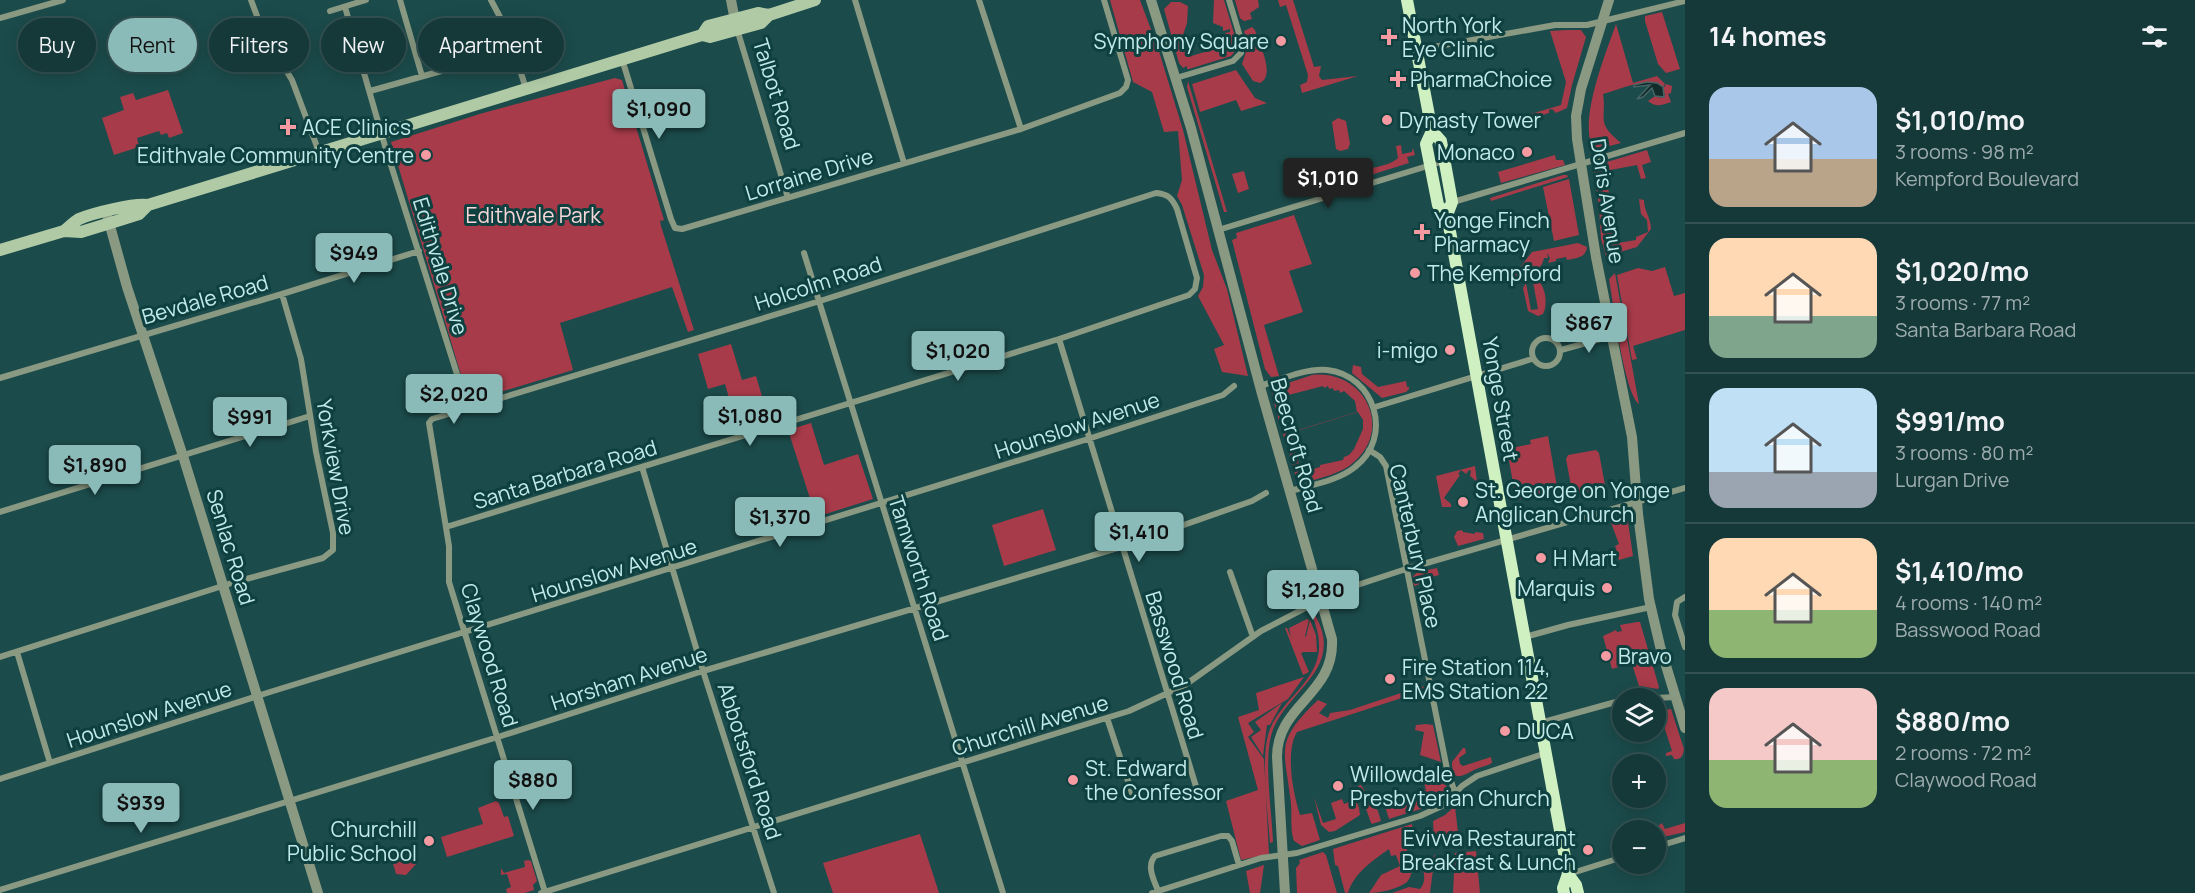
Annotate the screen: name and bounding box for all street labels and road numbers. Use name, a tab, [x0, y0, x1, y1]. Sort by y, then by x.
street label: Talbot Road	[747, 35, 807, 153]
street label: Doris Avenue	[1584, 137, 1632, 265]
street label: Lorraine Drive	[742, 141, 876, 207]
street label: Edithvale Drive	[407, 194, 475, 338]
street label: Holcolm Road	[751, 249, 885, 317]
street label: Bevdale Road	[139, 268, 271, 330]
street label: Yonge Street	[1476, 335, 1526, 463]
street label: Beecroft Road	[1264, 374, 1330, 516]
street label: Hounslow Avenue	[991, 385, 1163, 465]
street label: Yorkview Drive	[310, 397, 362, 537]
street label: Santa Barbara Road	[470, 433, 660, 515]
street label: Canterbury Place	[1384, 461, 1448, 631]
street label: Senlac Road	[200, 486, 262, 608]
street label: Tamworth Road	[882, 492, 956, 644]
street label: Hounslow Avenue	[528, 531, 700, 609]
street label: Claywood Road	[455, 580, 525, 730]
street label: Basswood Road	[1139, 588, 1211, 742]
street label: Horsham Avenue	[547, 639, 711, 717]
street label: Hounslow Avenue	[63, 674, 235, 754]
street label: Abbotsford Road	[711, 679, 789, 843]
street label: Churchill Avenue	[948, 688, 1112, 762]

